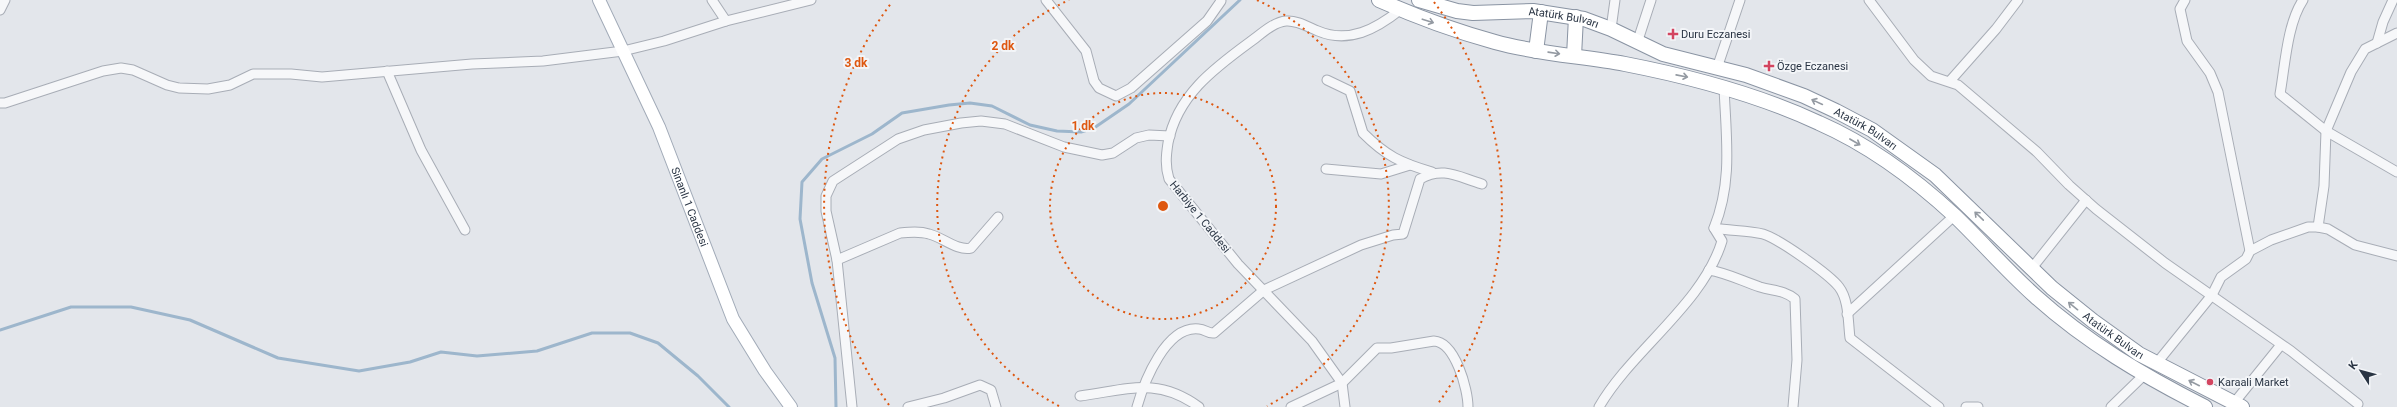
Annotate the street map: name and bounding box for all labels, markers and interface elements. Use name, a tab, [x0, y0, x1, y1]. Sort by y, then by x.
street label: Atatürk Bulvarı	[1528, 4, 1601, 30]
one-way arrow	[1422, 17, 1434, 25]
place label: Duru Eczanesi	[1681, 28, 1750, 41]
marker: Duru Eczanesi	[1668, 29, 1678, 39]
text: 2 dk	[991, 39, 1015, 53]
one-way arrow	[1547, 49, 1560, 57]
text: 3 dk	[844, 56, 868, 70]
place label: Özge Eczanesi	[1777, 60, 1848, 73]
marker: Özge Eczanesi	[1764, 61, 1774, 71]
one-way arrow	[1675, 73, 1688, 81]
one-way arrow	[1811, 98, 1823, 105]
street label: Atatürk Bulvarı	[1832, 105, 1900, 153]
text: 1 dk	[1071, 119, 1095, 133]
one-way arrow	[1849, 138, 1861, 146]
street label: Sinanlı 1 Caddesi	[669, 165, 711, 248]
street label: Harbiye 1 Caddesi	[1167, 178, 1233, 256]
centre of rings	[1156, 199, 1170, 213]
one-way arrow	[1974, 211, 1984, 221]
one-way arrow	[2068, 301, 2079, 310]
street label: Atatürk Bulvarı	[2081, 309, 2146, 362]
north arrow	[2341, 351, 2381, 391]
text: K	[2346, 358, 2361, 372]
place label: Karaali Market	[2218, 376, 2289, 389]
marker: Karaali Market	[2205, 377, 2215, 387]
one-way arrow	[2188, 379, 2200, 387]

